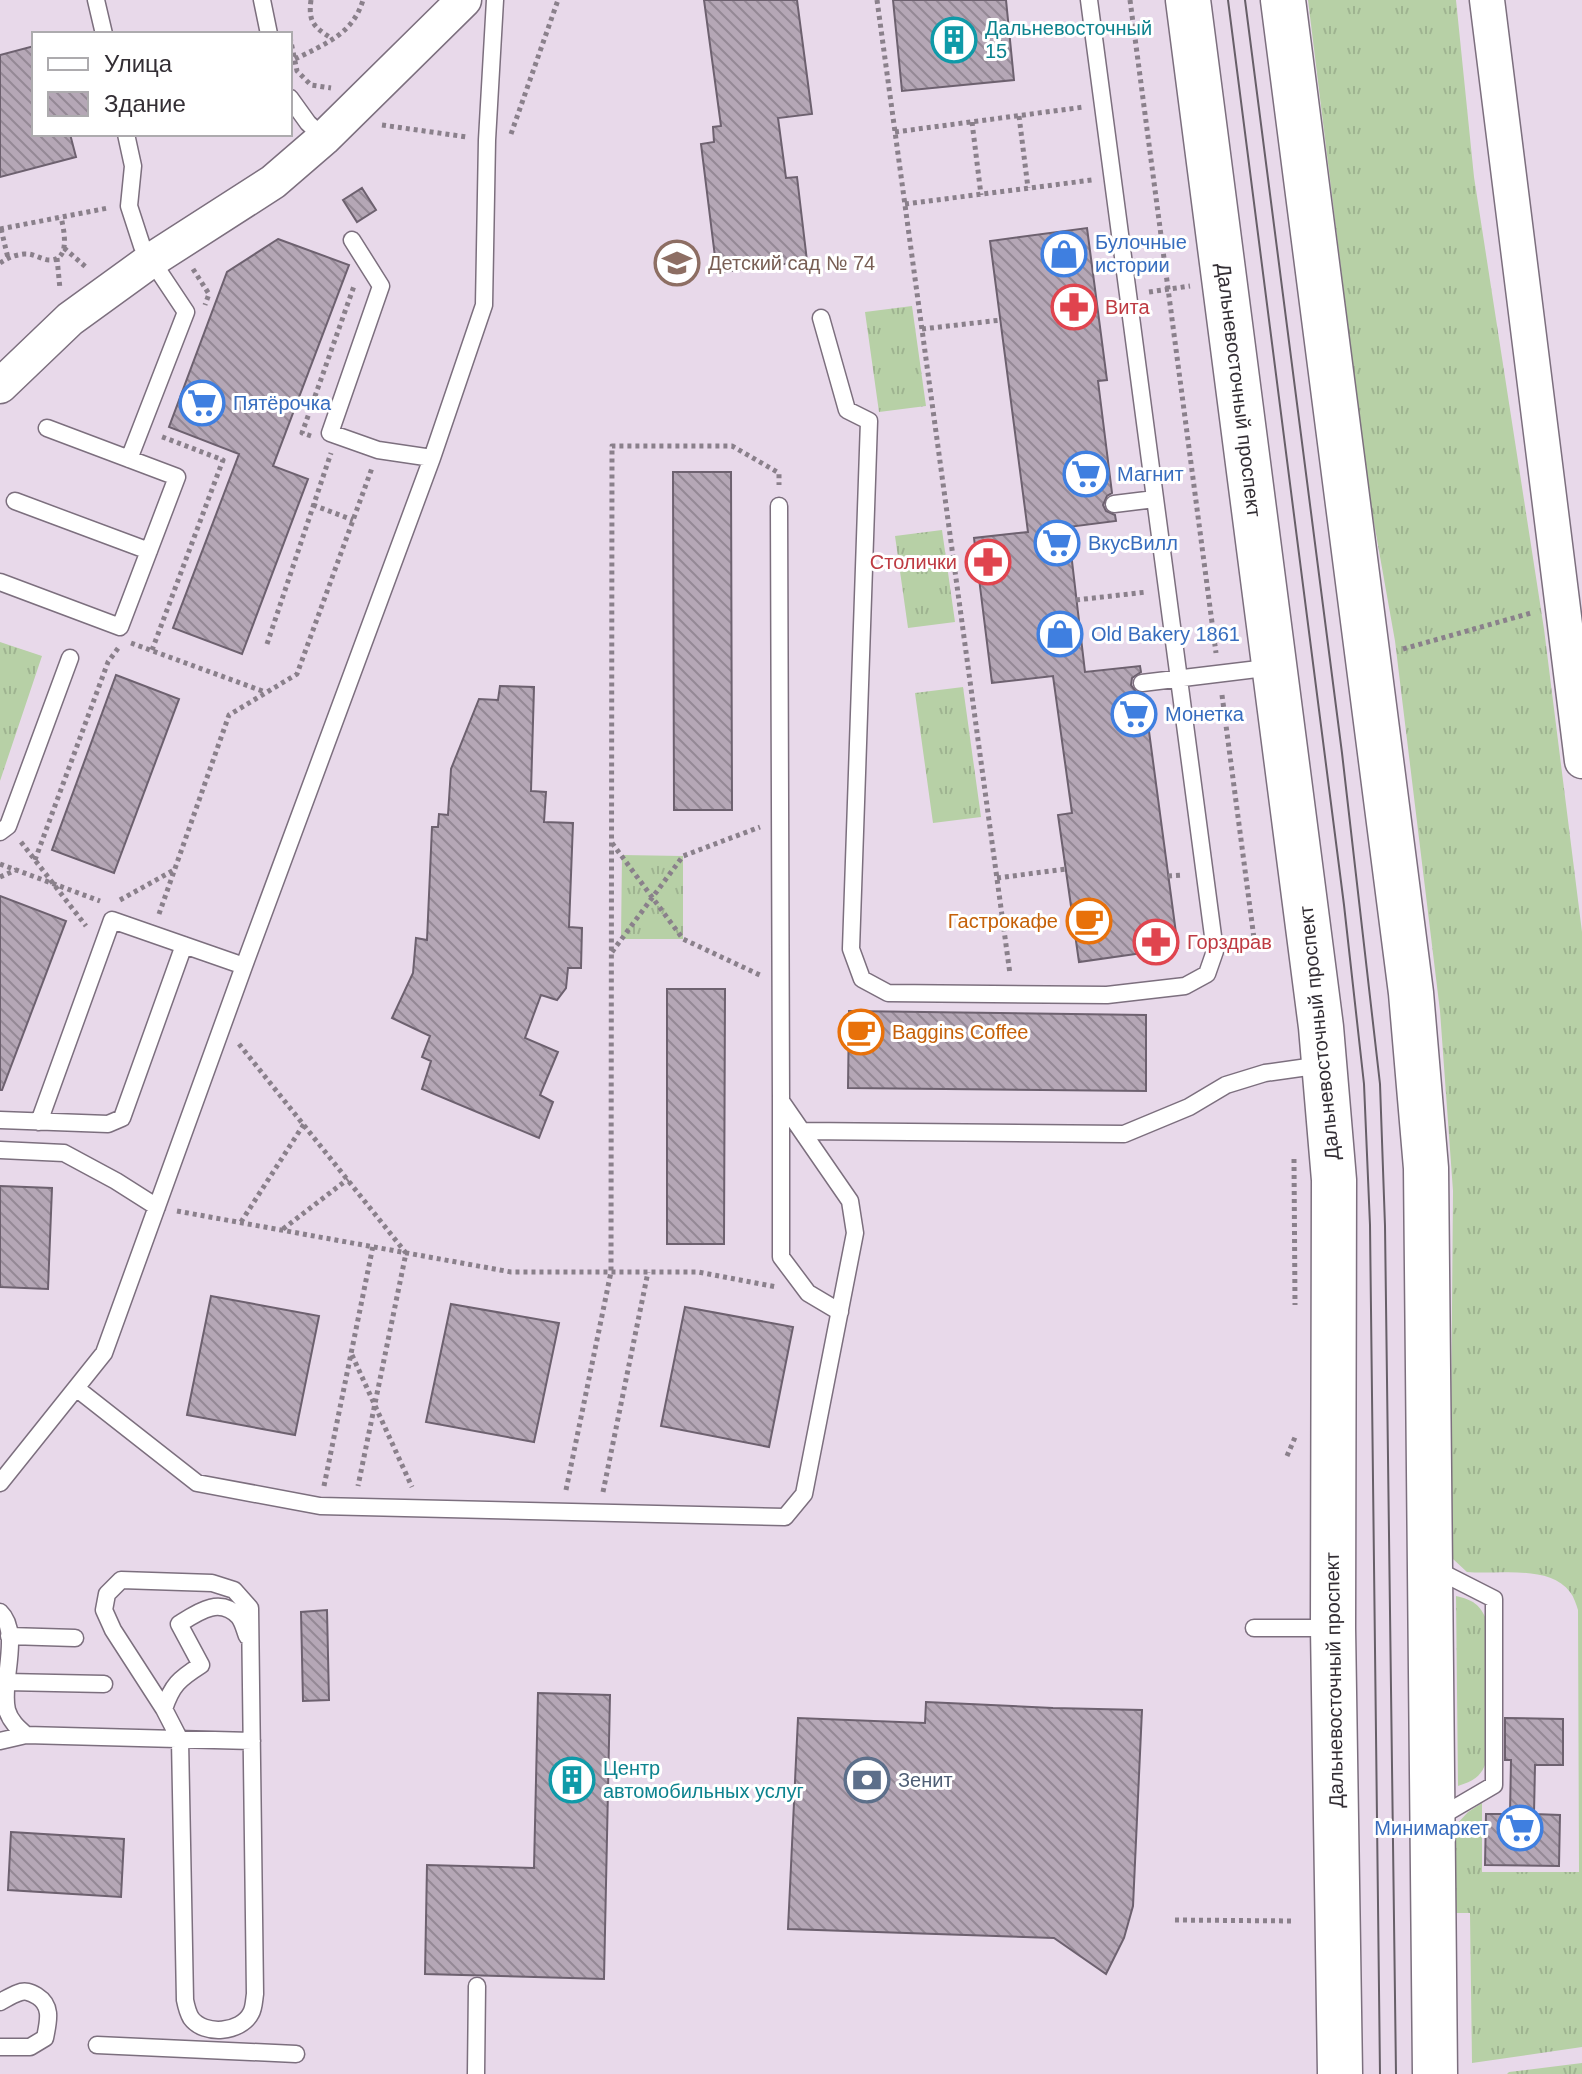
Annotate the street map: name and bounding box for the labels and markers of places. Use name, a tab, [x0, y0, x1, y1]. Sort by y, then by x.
building icon: Дальневосточный 15	[930, 16, 978, 64]
place label: Дальневосточный 15	[985, 17, 1152, 62]
shop icon: Булочные истории	[1040, 230, 1088, 278]
place label: Булочные истории	[1095, 231, 1187, 276]
school or university icon: Детский сад № 74	[653, 239, 701, 287]
place label: Детский сад № 74	[708, 252, 875, 274]
pharmacy icon: Вита	[1050, 283, 1098, 331]
place label: Вита	[1105, 296, 1150, 318]
supermarket icon: Пятёрочка	[178, 379, 226, 427]
place label: Пятёрочка	[233, 392, 332, 414]
supermarket icon: Магнит	[1062, 450, 1110, 498]
place label: Магнит	[1117, 463, 1184, 485]
supermarket icon: ВкусВилл	[1033, 519, 1081, 567]
place label: ВкусВилл	[1088, 532, 1178, 554]
pharmacy icon: Столички	[964, 538, 1012, 586]
place label: Столички	[870, 551, 957, 573]
shop icon: Old Bakery 1861	[1036, 610, 1084, 658]
place label: Old Bakery 1861	[1091, 623, 1240, 645]
supermarket icon: Монетка	[1110, 690, 1158, 738]
place label: Монетка	[1165, 703, 1245, 725]
cafe icon: Гастрокафе	[1065, 897, 1113, 945]
place label: Гастрокафе	[948, 910, 1058, 932]
pharmacy icon: Горздрав	[1132, 918, 1180, 966]
place label: Горздрав	[1187, 931, 1272, 953]
cafe icon: Baggins Coffee	[837, 1008, 885, 1056]
place label: Baggins Coffee	[892, 1021, 1028, 1043]
building icon: Центр автомобильных услуг	[548, 1756, 596, 1804]
bank icon: Зенит	[843, 1756, 891, 1804]
place label: Центр автомобильных услуг	[603, 1757, 804, 1802]
place label: Зенит	[898, 1769, 953, 1791]
supermarket icon: Минимаркет	[1496, 1804, 1544, 1852]
place label: Минимаркет	[1374, 1817, 1489, 1839]

